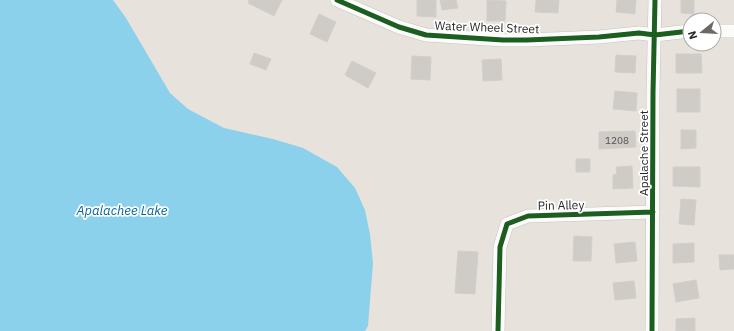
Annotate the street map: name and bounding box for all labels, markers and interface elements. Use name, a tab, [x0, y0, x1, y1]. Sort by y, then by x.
north arrow	[682, 12, 722, 52]
street label: Water Wheel Street	[434, 18, 540, 36]
text: N	[685, 29, 700, 41]
street label: Apalache Street	[636, 110, 651, 196]
house number: 1208	[605, 134, 629, 147]
street label: Pin Alley	[538, 197, 584, 213]
water label: Apalachee Lake	[76, 202, 168, 219]

